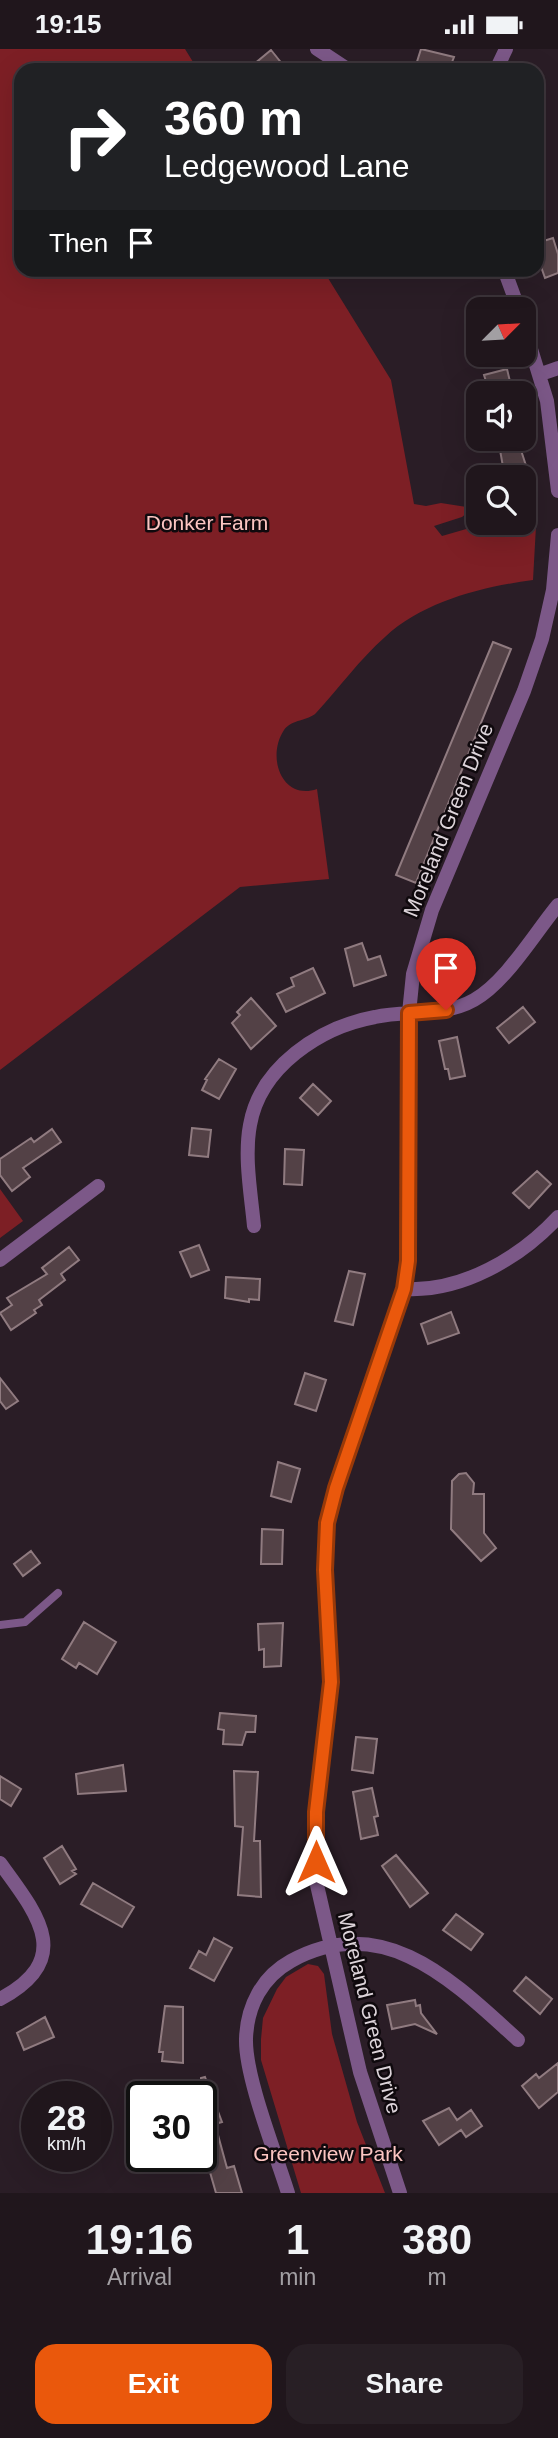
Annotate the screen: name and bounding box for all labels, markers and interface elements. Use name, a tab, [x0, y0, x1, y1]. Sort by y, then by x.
text: 19:15	[35, 9, 102, 39]
icon: right	[49, 91, 140, 182]
text: 360 m	[164, 91, 303, 145]
text: Ledgewood Lane	[164, 148, 410, 184]
icon: arrive	[122, 224, 160, 262]
text: Then	[49, 228, 108, 258]
north arrow	[466, 297, 536, 367]
map controls	[466, 297, 536, 535]
button: sound	[466, 381, 536, 451]
button: search	[466, 465, 536, 535]
park label: Donker Farm	[146, 511, 268, 534]
street label: Moreland Green Drive	[399, 720, 497, 920]
pin	[416, 938, 476, 1010]
icon: arrive	[427, 949, 465, 987]
position arrow	[279, 1825, 353, 1899]
street label: Moreland Green Drive	[334, 1910, 406, 2116]
speed limit sign: 30	[126, 2081, 217, 2172]
text: 28	[47, 2098, 86, 2137]
text: km/h	[47, 2134, 86, 2154]
park label: Greenview Park	[253, 2142, 403, 2165]
text: 19:16	[86, 2216, 193, 2263]
text: 1	[286, 2216, 309, 2263]
text: 380	[402, 2216, 472, 2263]
text: Arrival	[107, 2264, 172, 2290]
text: min	[279, 2264, 316, 2290]
text: m	[428, 2264, 447, 2290]
button: Exit	[35, 2344, 272, 2424]
button: Share	[286, 2344, 523, 2424]

